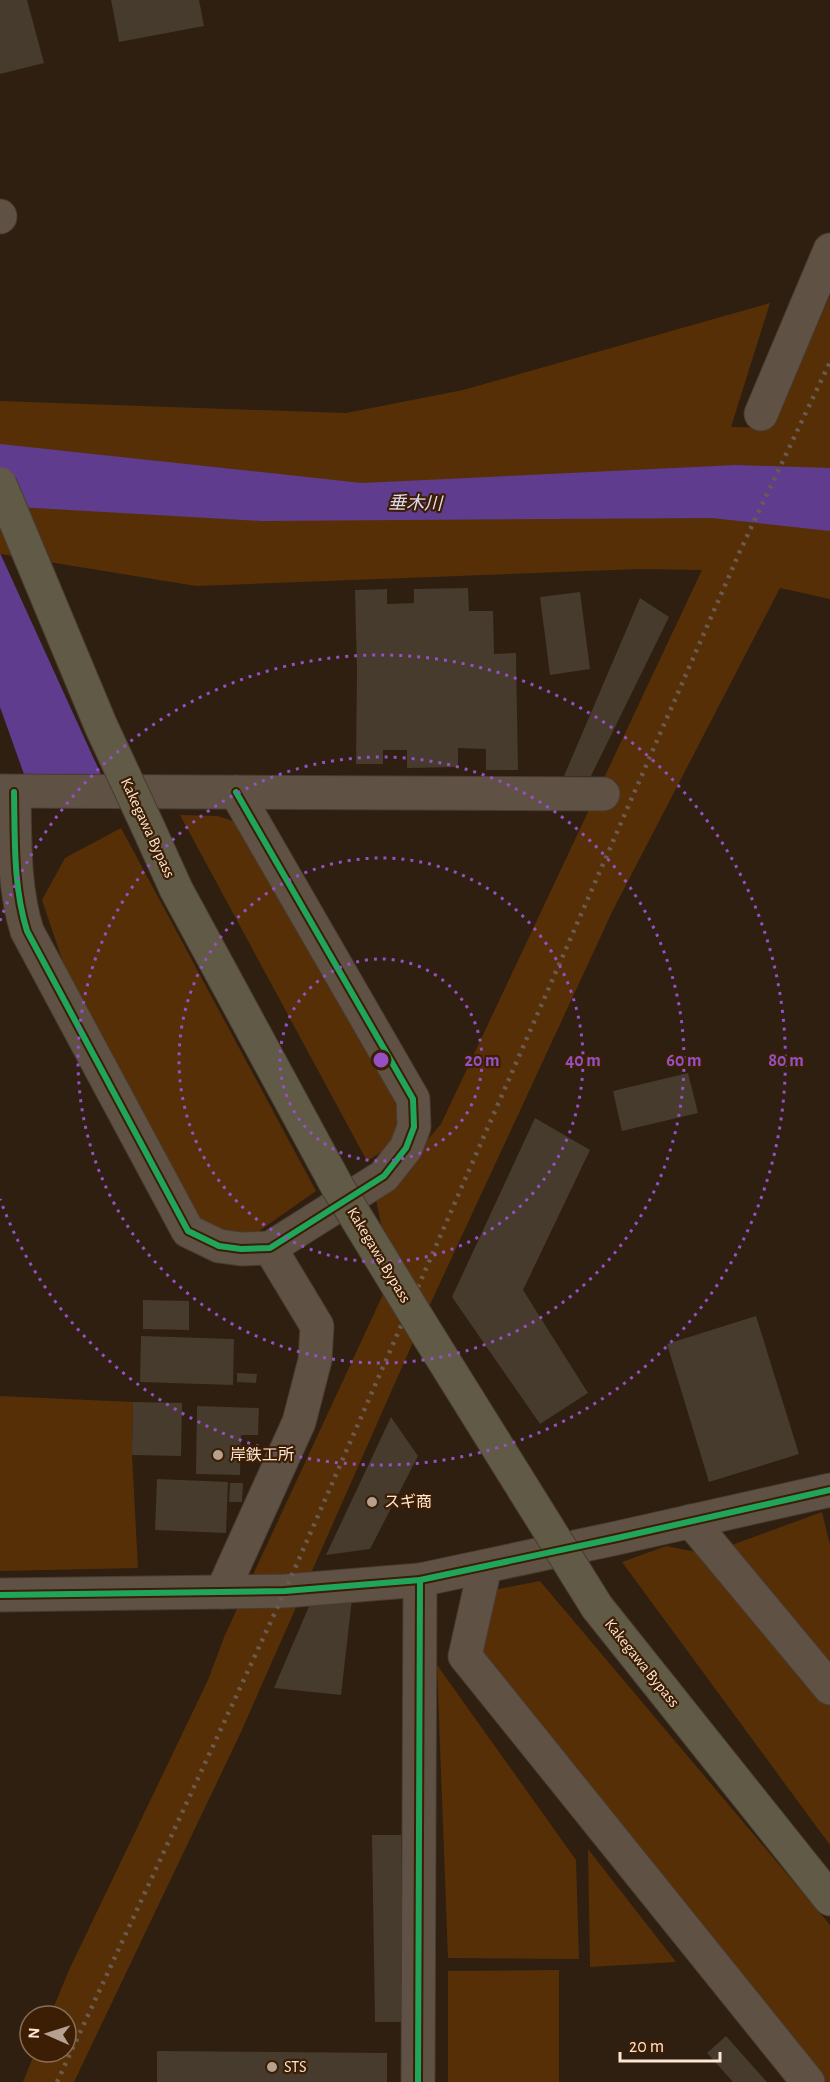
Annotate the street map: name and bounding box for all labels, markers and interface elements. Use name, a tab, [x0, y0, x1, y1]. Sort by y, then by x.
water label: 垂木川	[388, 493, 444, 514]
street label: Kakegawa Bypass	[117, 776, 178, 881]
centre of rings	[371, 1050, 391, 1070]
text: 20 m	[464, 1052, 500, 1070]
text: 40 m	[565, 1052, 601, 1070]
text: 60 m	[666, 1052, 702, 1070]
text: 80 m	[768, 1052, 804, 1070]
street label: Kakegawa Bypass	[343, 1204, 414, 1306]
place label: 岸鉄工所	[230, 1446, 294, 1463]
marker: 岸鉄工所	[211, 1448, 225, 1462]
place label: スギ商	[384, 1493, 432, 1510]
marker: スギ商	[365, 1495, 379, 1509]
street label: Kakegawa Bypass	[601, 1616, 682, 1711]
north arrow	[18, 2004, 78, 2064]
scale bar	[620, 2025, 720, 2063]
text: N	[26, 2027, 42, 2039]
text: 20 m	[629, 2038, 664, 2056]
place label: STS	[284, 2059, 306, 2075]
marker: STS	[265, 2060, 279, 2074]

